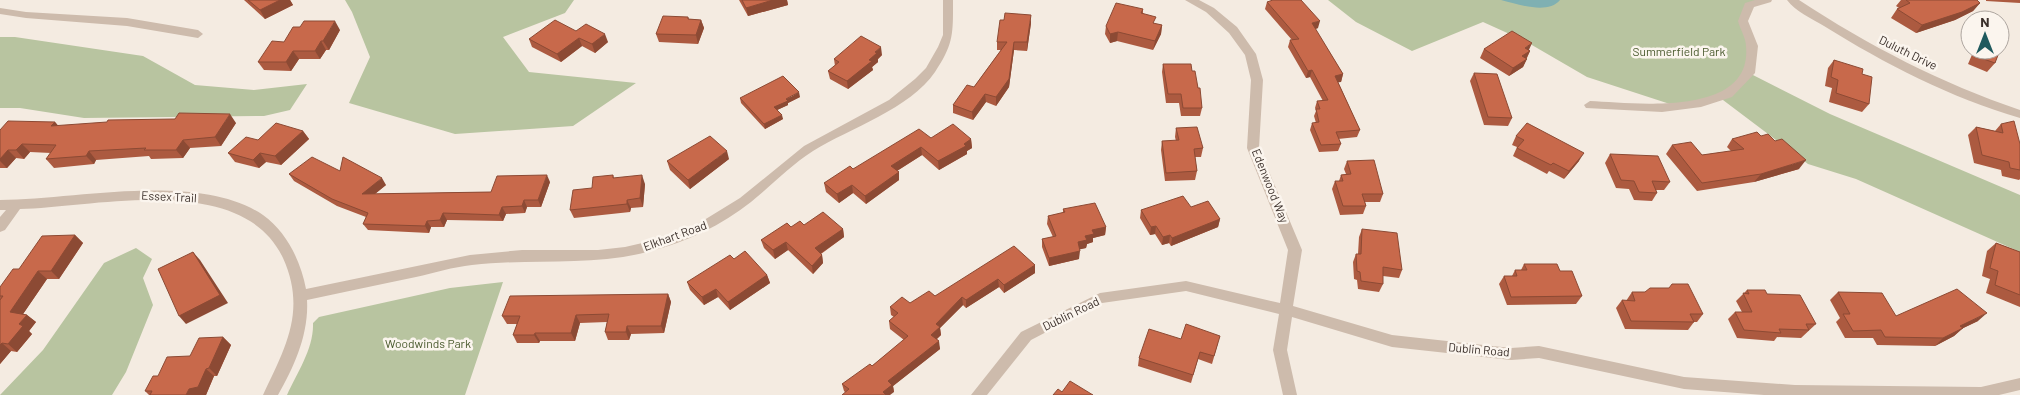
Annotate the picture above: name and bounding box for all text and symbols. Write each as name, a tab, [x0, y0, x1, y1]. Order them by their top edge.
north arrow	[1960, 10, 2010, 60]
text: N	[1980, 13, 1990, 30]
street label: Duluth Drive	[1877, 32, 1940, 72]
park label: Summerfield Park	[1632, 44, 1726, 58]
street label: Edenwood Way	[1250, 147, 1292, 225]
street label: Essex Trail	[141, 188, 197, 204]
street label: Elkhart Road	[641, 217, 708, 253]
street label: Dublin Road	[1040, 293, 1101, 333]
park label: Woodwinds Park	[385, 336, 471, 350]
street label: Dublin Road	[1448, 339, 1510, 359]

